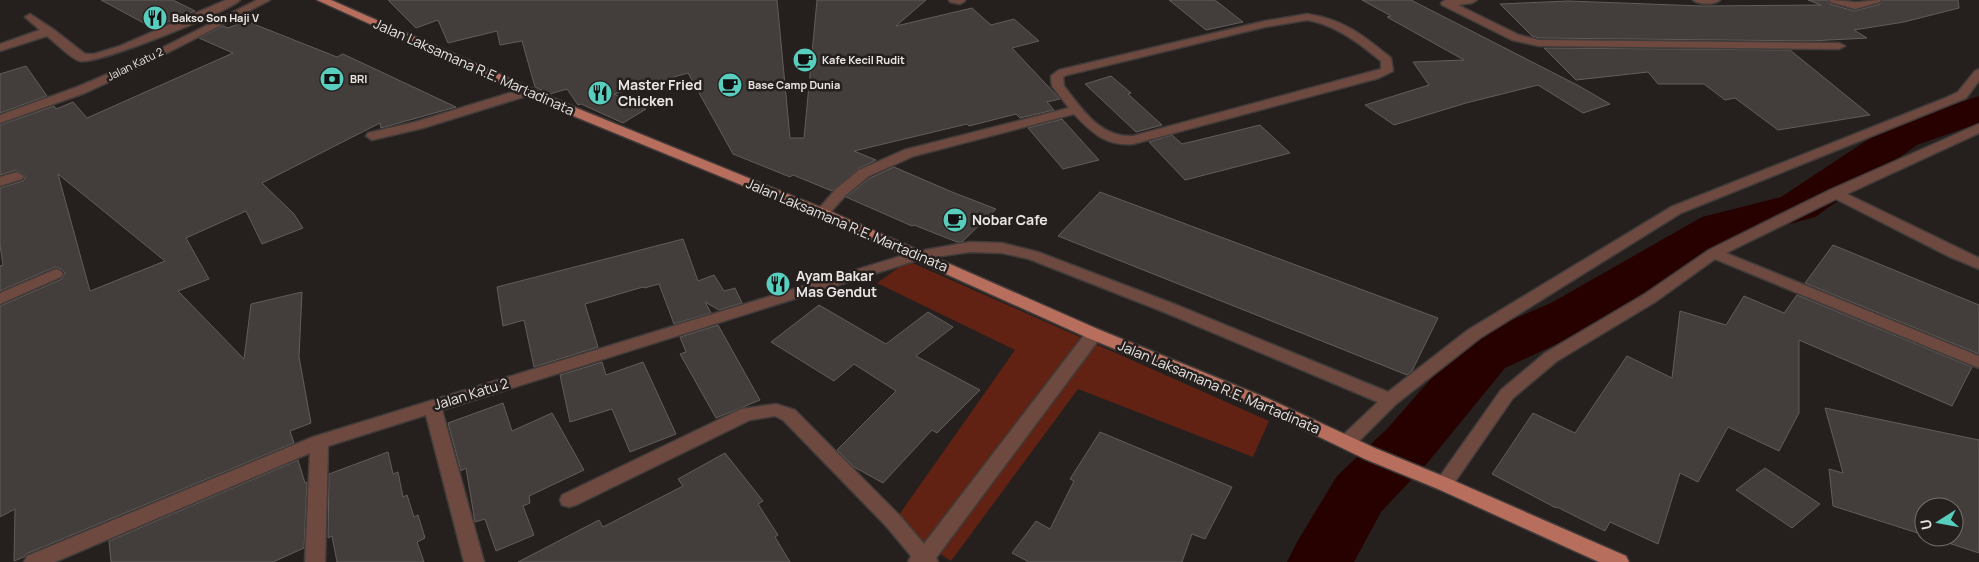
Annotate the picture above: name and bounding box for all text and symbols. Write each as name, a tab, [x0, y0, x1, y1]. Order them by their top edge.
restaurant icon: Bakso Son Haji V	[142, 5, 168, 31]
place label: Bakso Son Haji V	[172, 10, 259, 25]
street label: Jalan Laksamana R.E. Martadinata	[371, 14, 577, 119]
street label: Jalan Katu 2	[104, 44, 165, 84]
cafe icon: Kafe Kecil Rudit	[792, 47, 818, 73]
place label: Kafe Kecil Rudit	[822, 52, 905, 67]
bank icon: BRI	[319, 66, 345, 92]
place label: BRI	[350, 71, 367, 86]
cafe icon: Base Camp Dunia	[717, 72, 743, 98]
place label: Master Fried Chicken	[618, 75, 702, 110]
place label: Base Camp Dunia	[748, 77, 840, 92]
restaurant icon: Master Fried Chicken	[587, 80, 613, 106]
street label: Jalan Laksamana R.E. Martadinata	[743, 173, 951, 276]
cafe icon: Nobar Cafe	[942, 207, 968, 233]
place label: Nobar Cafe	[972, 210, 1048, 229]
place label: Ayam Bakar Mas Gendut	[796, 266, 877, 301]
restaurant icon: Ayam Bakar Mas Gendut	[765, 271, 791, 297]
street label: Jalan Laksamana R.E. Martadinata	[1115, 335, 1323, 438]
street label: Jalan Katu 2	[431, 373, 511, 414]
north arrow	[1914, 497, 1964, 547]
text: U	[1915, 518, 1936, 531]

